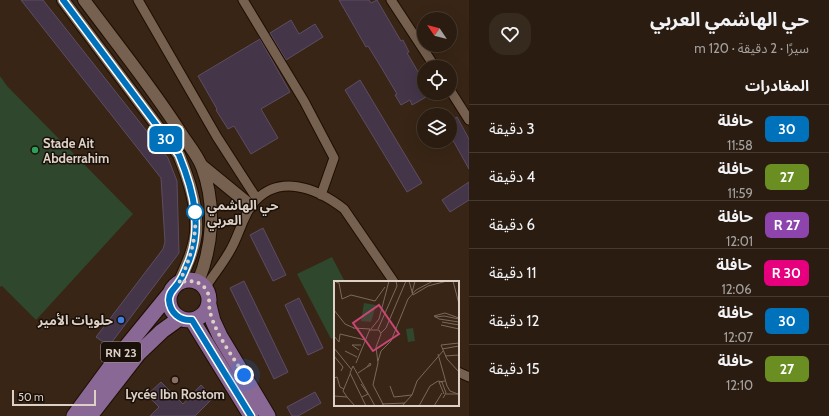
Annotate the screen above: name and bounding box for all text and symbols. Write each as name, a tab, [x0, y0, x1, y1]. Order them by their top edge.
text: حي الهاشمي العربي	[650, 8, 809, 31]
north arrow	[417, 12, 457, 52]
map controls	[417, 12, 457, 148]
button: heart	[489, 13, 531, 55]
text: سيرًا · 2 دقيقة · 120 m	[694, 40, 809, 56]
button: locate	[417, 60, 457, 100]
text: المغادرات	[745, 77, 809, 95]
button: layers	[417, 108, 457, 148]
text: حافلة	[718, 112, 753, 130]
text: 3 دقيقة	[489, 120, 535, 138]
text: 30	[778, 120, 796, 138]
line badge: 30	[148, 126, 184, 152]
text: 30	[157, 130, 175, 148]
place label: Stade Ait Abderrahim	[43, 135, 109, 166]
text: 11:58	[727, 137, 753, 153]
marker: Stade Ait Abderrahim	[30, 145, 40, 155]
text: حافلة	[718, 160, 753, 178]
text: 4 دقيقة	[489, 168, 535, 186]
text: 27	[780, 168, 794, 186]
text: 11:59	[727, 185, 753, 201]
place label: حي الهاشمي العربي	[207, 197, 278, 231]
marker: حي الهاشمي العربي	[186, 203, 204, 221]
text: حافلة	[718, 208, 753, 226]
text: 6 دقيقة	[489, 216, 535, 234]
text: 27 R	[774, 216, 800, 234]
text: 12:01	[726, 233, 753, 249]
text: حافلة	[716, 256, 752, 274]
text: 11 دقيقة	[489, 264, 536, 282]
text: 30 R	[772, 264, 801, 282]
inset map	[334, 281, 459, 406]
text: 12:06	[721, 281, 752, 297]
text: حافلة	[718, 304, 753, 322]
place label: حلويات الأمير	[37, 312, 113, 328]
text: 12 دقيقة	[489, 312, 539, 330]
text: 30	[778, 312, 796, 330]
marker: حلويات الأمير	[116, 315, 126, 325]
text: 12:07	[724, 329, 753, 345]
road number: RN 23	[101, 342, 141, 362]
text: حافلة	[718, 352, 753, 370]
text: 15 دقيقة	[489, 360, 540, 378]
text: 27	[780, 360, 794, 378]
your location	[234, 365, 254, 385]
marker: Lycée Ibn Rostom	[170, 375, 180, 385]
text: 12:10	[726, 377, 753, 393]
place label: Lycée Ibn Rostom	[125, 386, 225, 402]
scale bar	[12, 388, 96, 407]
text: 50 m	[18, 390, 44, 404]

